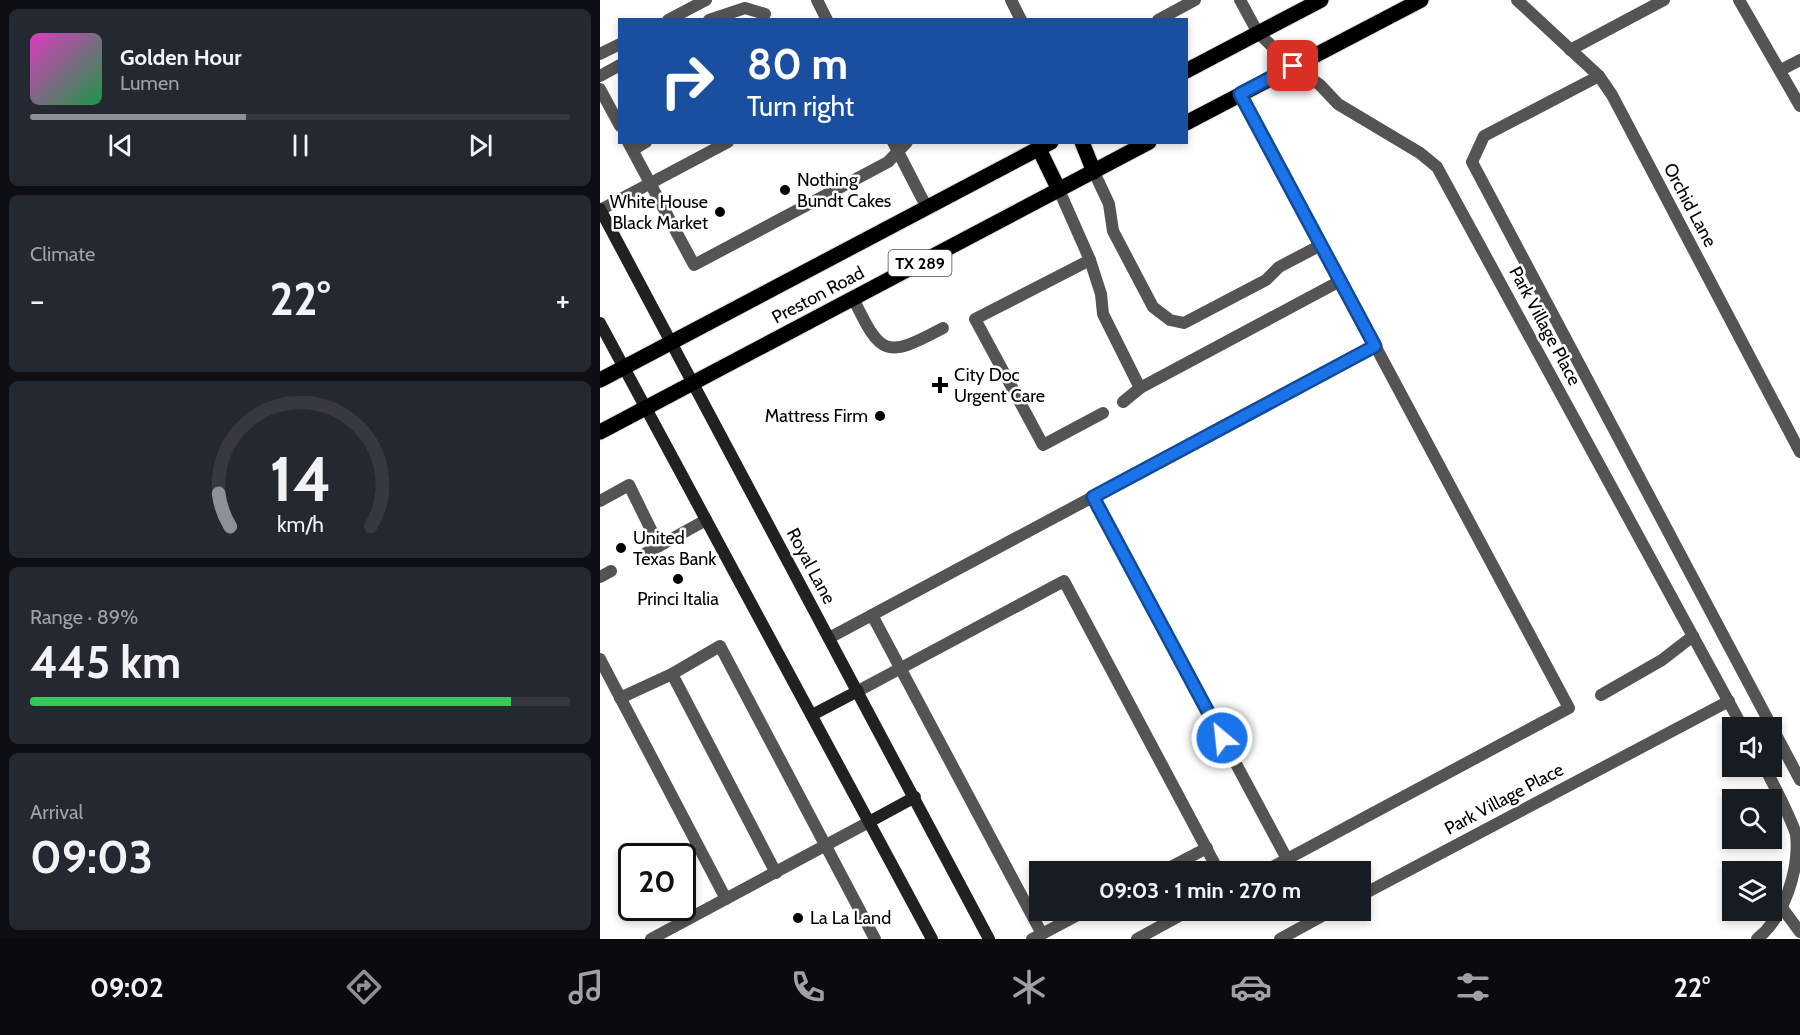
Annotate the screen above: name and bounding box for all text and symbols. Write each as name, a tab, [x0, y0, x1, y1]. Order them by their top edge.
text: 80 m	[747, 38, 848, 90]
pin	[1267, 40, 1318, 91]
icon: right	[648, 42, 726, 120]
text: Golden Hour	[120, 44, 241, 71]
icon: arrive	[1276, 49, 1309, 82]
text: Lumen	[120, 71, 179, 95]
text: Turn right	[747, 90, 854, 123]
icon: previous	[104, 129, 137, 162]
icon: pause	[284, 129, 317, 162]
icon: next	[464, 129, 497, 162]
street label: Orchid Lane	[1659, 159, 1721, 251]
place label: Nothing Bundt Cakes	[797, 169, 891, 212]
marker: Nothing Bundt Cakes	[778, 183, 792, 197]
place label: White House Black Market	[610, 191, 708, 234]
marker: White House Black Market	[713, 205, 727, 219]
text: Climate	[30, 242, 95, 266]
road number: TX 289	[888, 250, 952, 276]
street label: Preston Road	[768, 262, 868, 328]
street label: Park Village Place	[1504, 263, 1586, 389]
text: 22°	[270, 272, 330, 326]
text: −	[30, 280, 45, 320]
text: +	[555, 280, 570, 320]
place label: City Doc Urgent Care	[954, 364, 1045, 407]
marker: City Doc Urgent Care	[931, 376, 949, 394]
place label: Mattress Firm	[765, 405, 868, 427]
marker: Mattress Firm	[873, 409, 887, 423]
text: 14	[269, 441, 331, 517]
text: km/h	[277, 511, 323, 537]
street label: Royal Lane	[782, 524, 840, 608]
place label: United Texas Bank	[633, 527, 717, 570]
marker: United Texas Bank	[614, 541, 628, 555]
marker: Princi Italia	[671, 572, 685, 586]
place label: Princi Italia	[637, 588, 719, 610]
text: Range · 89%	[30, 605, 138, 629]
text: 445 km	[30, 635, 181, 689]
position arrow	[1190, 706, 1254, 770]
map controls	[1722, 717, 1782, 921]
button: sound	[1722, 717, 1782, 777]
street label: Park Village Place	[1441, 758, 1567, 840]
button: search	[1722, 789, 1782, 849]
text: Arrival	[30, 800, 83, 824]
text: 09:03	[30, 830, 153, 884]
speed limit sign: 20	[618, 843, 696, 921]
button: layers	[1722, 861, 1782, 921]
text: 09:03 · 1 min · 270 m	[1099, 877, 1301, 904]
place label: La La Land	[810, 907, 891, 929]
marker: La La Land	[791, 911, 805, 925]
icon: directions	[343, 966, 385, 1008]
icon: music	[565, 966, 607, 1008]
icon: phone	[787, 966, 829, 1008]
icon: climate	[1008, 966, 1050, 1008]
icon: car	[1230, 966, 1272, 1008]
icon: filters	[1452, 966, 1494, 1008]
text: 09:02	[90, 971, 163, 1004]
text: 22°	[1674, 971, 1710, 1004]

